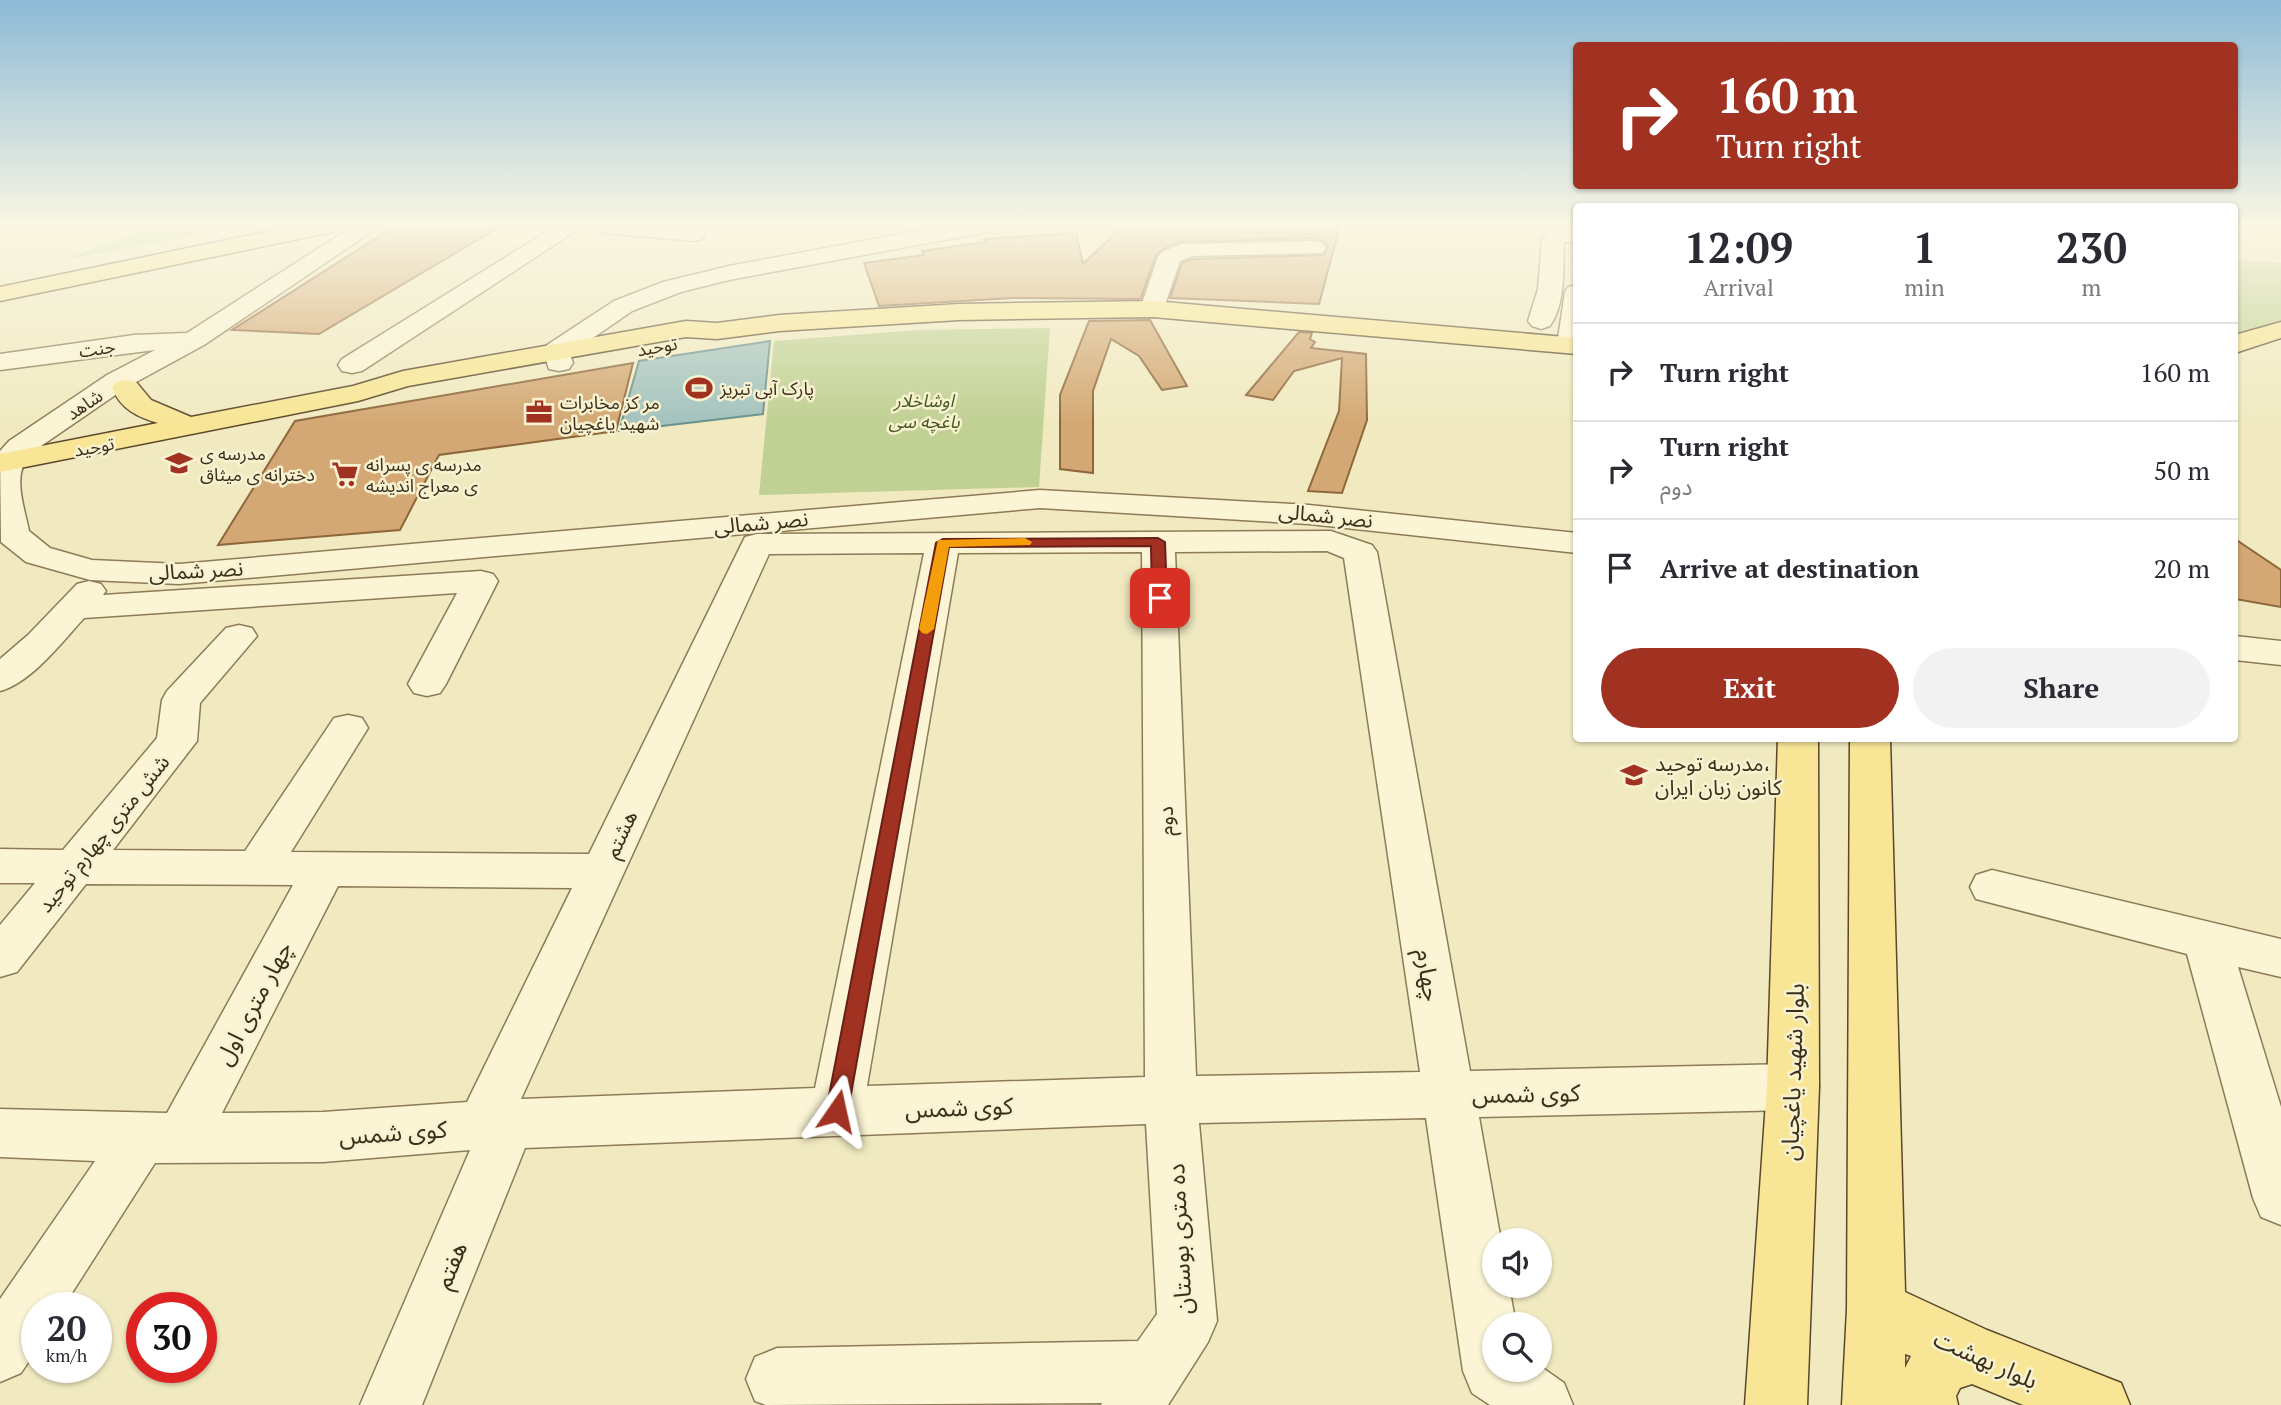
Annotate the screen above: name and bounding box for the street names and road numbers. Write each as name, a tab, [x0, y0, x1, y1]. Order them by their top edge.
street label: توحید	[635, 331, 679, 361]
street label: جنت	[77, 334, 117, 362]
street label: شاهد	[61, 383, 107, 425]
street label: توحید	[72, 430, 116, 462]
street label: نصر شمالی	[1277, 496, 1375, 534]
street label: نصر شمالی	[713, 504, 809, 540]
street label: نصر شمالی	[148, 554, 244, 586]
street label: شش متری چهارم توحید	[31, 748, 178, 920]
street label: هشتم	[597, 806, 645, 863]
street label: دوم	[1151, 806, 1182, 836]
street label: چهار متری اول	[207, 935, 299, 1071]
street label: چهارم	[1406, 946, 1449, 1004]
street label: بلوار شهید یاغچیان	[1773, 983, 1811, 1161]
street label: کوی شمس	[1472, 1076, 1582, 1110]
street label: کوی شمس	[904, 1089, 1015, 1125]
street label: کوی شمس	[338, 1112, 449, 1152]
street label: ده متری بوستان	[1159, 1163, 1199, 1315]
street label: هفتم	[426, 1237, 476, 1294]
street label: بلوار بهشت	[1929, 1322, 2043, 1396]

